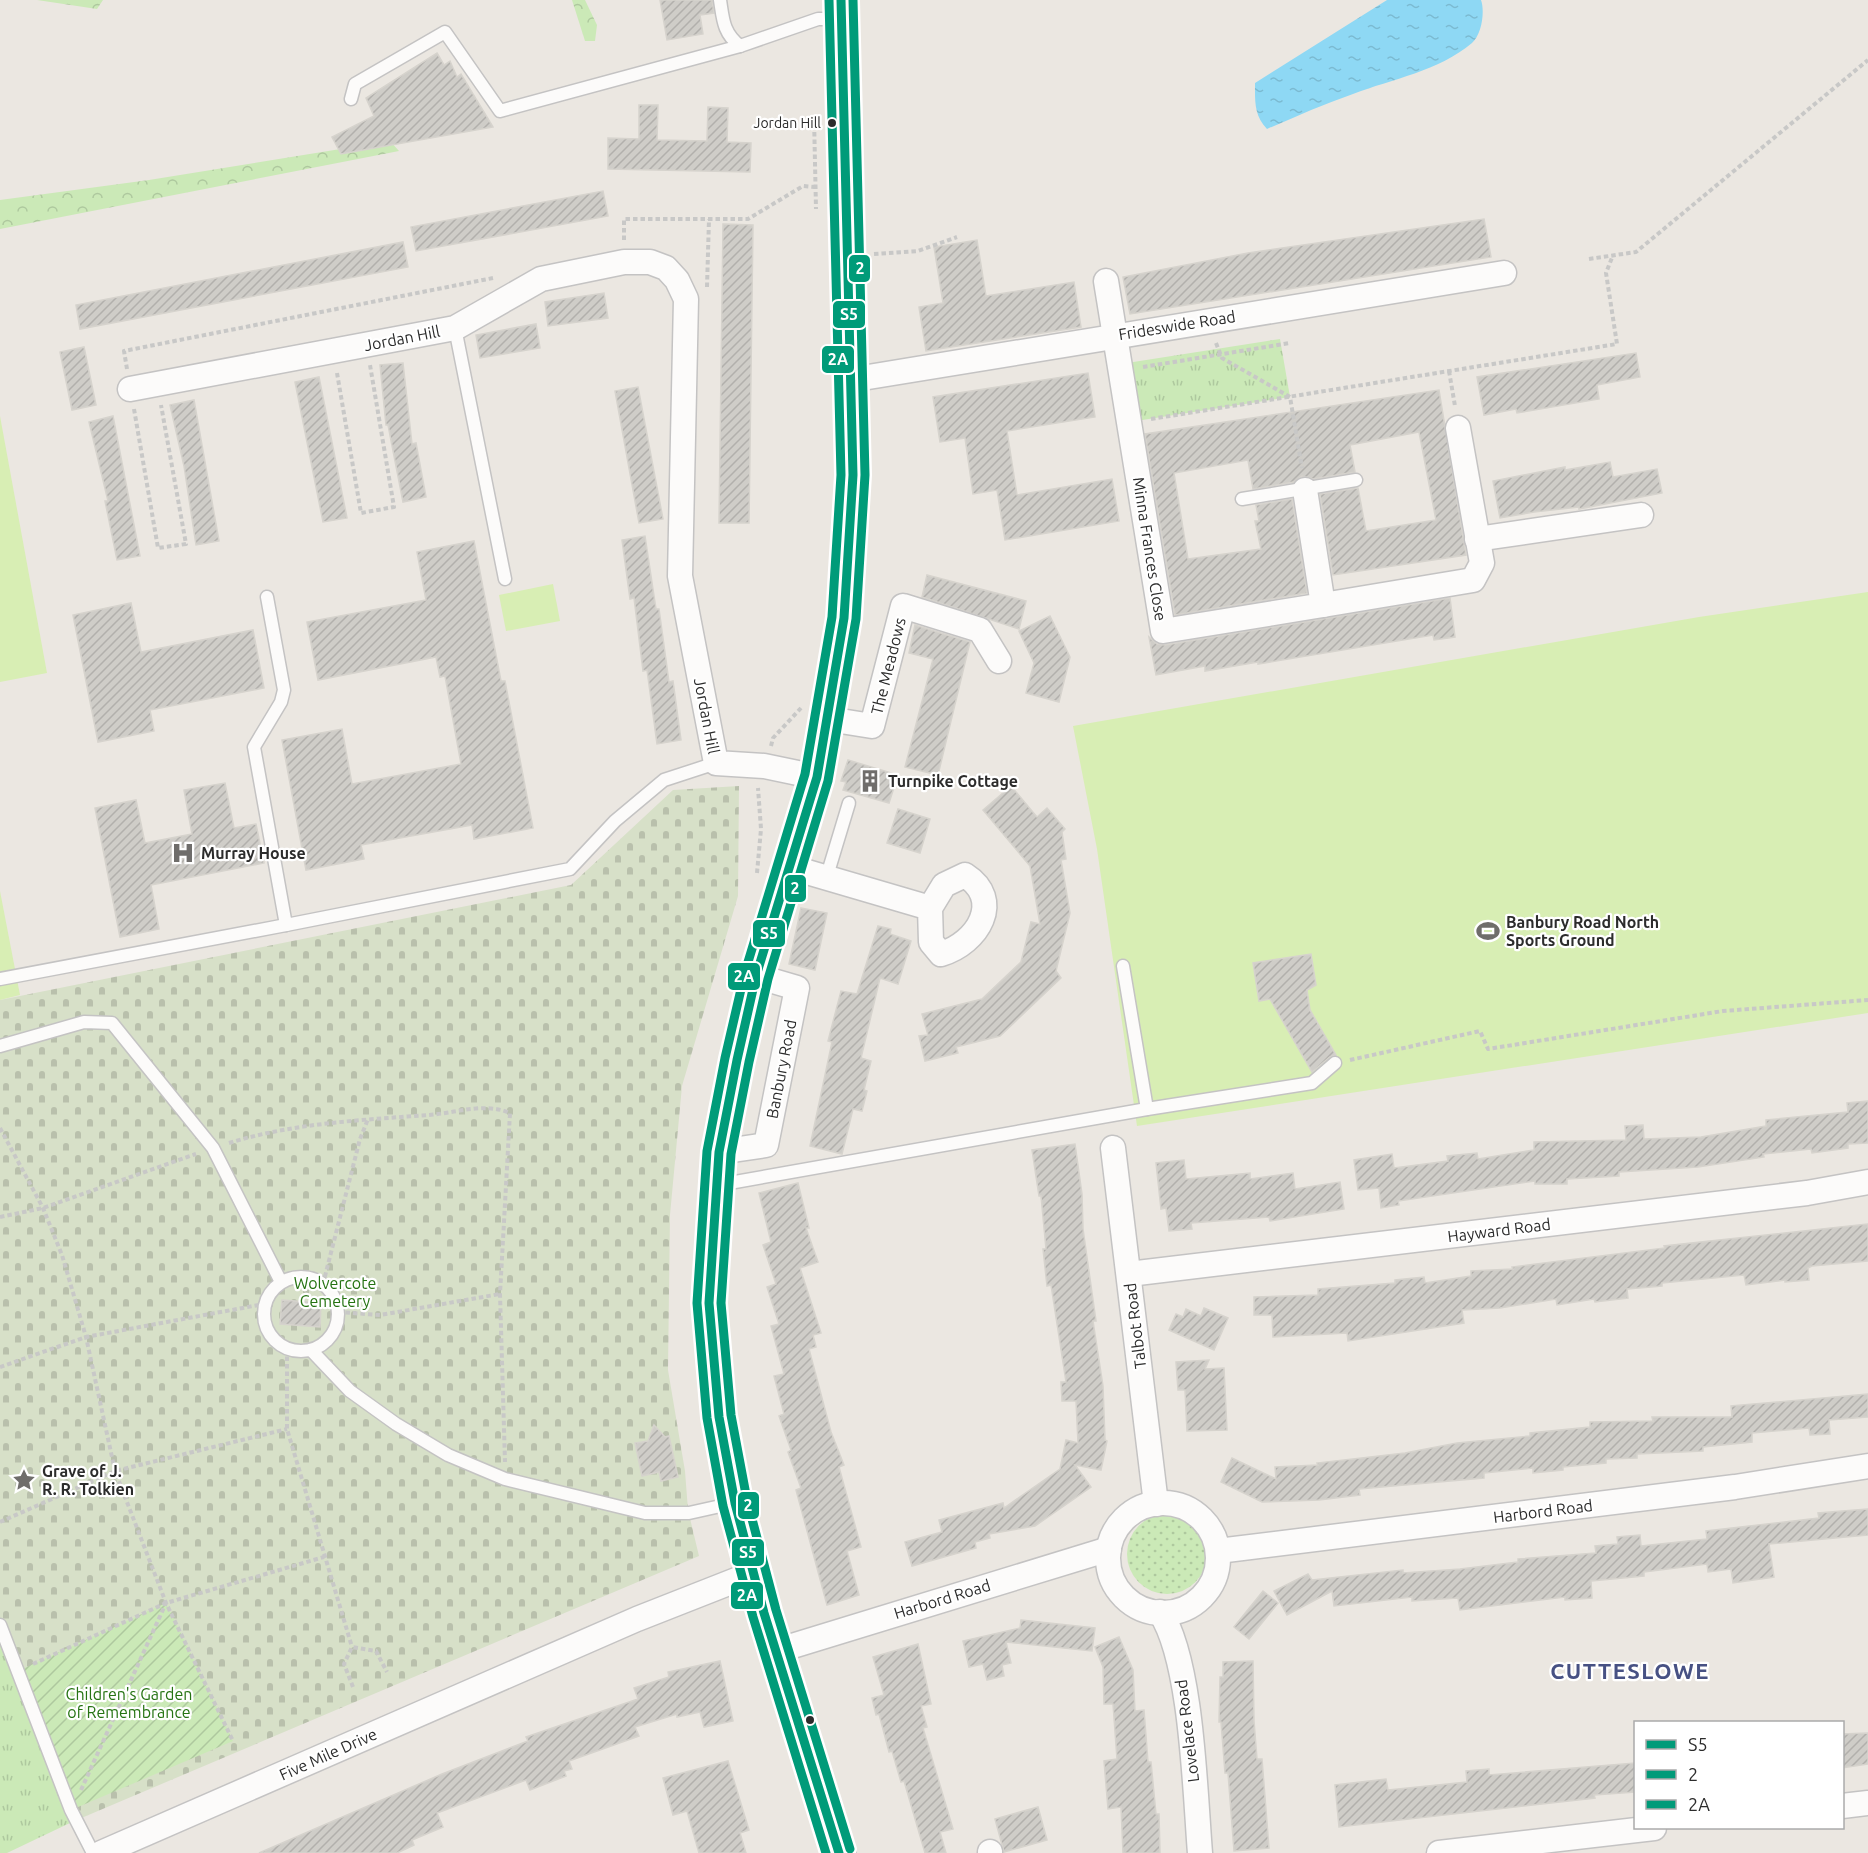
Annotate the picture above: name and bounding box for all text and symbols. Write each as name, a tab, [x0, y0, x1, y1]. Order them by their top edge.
place label: Jordan Hill	[754, 115, 821, 131]
marker: Jordan Hill	[826, 117, 838, 129]
line badge: 2	[848, 254, 871, 283]
text: 2	[855, 259, 865, 277]
line badge: S5	[832, 300, 866, 329]
text: S5	[840, 305, 858, 323]
street label: Frideswide Road	[1117, 307, 1237, 343]
street label: Jordan Hill	[362, 322, 442, 354]
line badge: 2A	[821, 345, 855, 374]
text: 2A	[828, 350, 849, 368]
street label: Minna Frances Close	[1130, 476, 1170, 622]
street label: The Meadows	[867, 615, 909, 716]
street label: Jordan Hill	[691, 676, 723, 756]
building icon: Turnpike Cottage	[857, 768, 883, 794]
place label: Turnpike Cottage	[888, 772, 1018, 790]
hospital icon: Murray House	[170, 840, 196, 866]
place label: Murray House	[201, 844, 306, 862]
line badge: 2	[784, 874, 807, 903]
text: 2	[790, 879, 800, 897]
place label: Banbury Road North Sports Ground	[1506, 913, 1659, 949]
sports icon: Banbury Road North Sports Ground	[1475, 918, 1501, 944]
line badge: S5	[752, 919, 786, 948]
text: S5	[760, 924, 778, 942]
line badge: 2A	[727, 962, 761, 991]
text: 2A	[734, 967, 755, 985]
street label: Banbury Road	[763, 1018, 799, 1120]
street label: Hayward Road	[1446, 1215, 1552, 1245]
park label: Wolvercote Cemetery	[294, 1274, 376, 1310]
street label: Talbot Road	[1121, 1282, 1149, 1370]
place label: Grave of J. R. R. Tolkien	[42, 1462, 134, 1498]
place icon: Grave of J. R. R. Tolkien	[11, 1467, 37, 1493]
line badge: 2	[737, 1491, 760, 1520]
text: 2	[743, 1496, 753, 1514]
street label: Harbord Road	[1492, 1496, 1594, 1526]
line badge: S5	[731, 1538, 765, 1567]
text: S5	[739, 1543, 757, 1561]
street label: Harbord Road	[891, 1576, 993, 1622]
line badge: 2A	[730, 1581, 764, 1610]
text: 2A	[737, 1586, 758, 1604]
district label: CUTTESLOWE	[1550, 1658, 1710, 1683]
street label: Lovelace Road	[1172, 1679, 1202, 1783]
park label: Children's Garden of Remembrance	[66, 1685, 192, 1721]
unlabelled marker	[804, 1714, 816, 1726]
legend	[1634, 1721, 1844, 1829]
street label: Five Mile Drive	[276, 1724, 380, 1784]
text: S5	[1688, 1734, 1708, 1754]
text: 2	[1688, 1764, 1698, 1784]
text: 2A	[1688, 1794, 1710, 1814]

